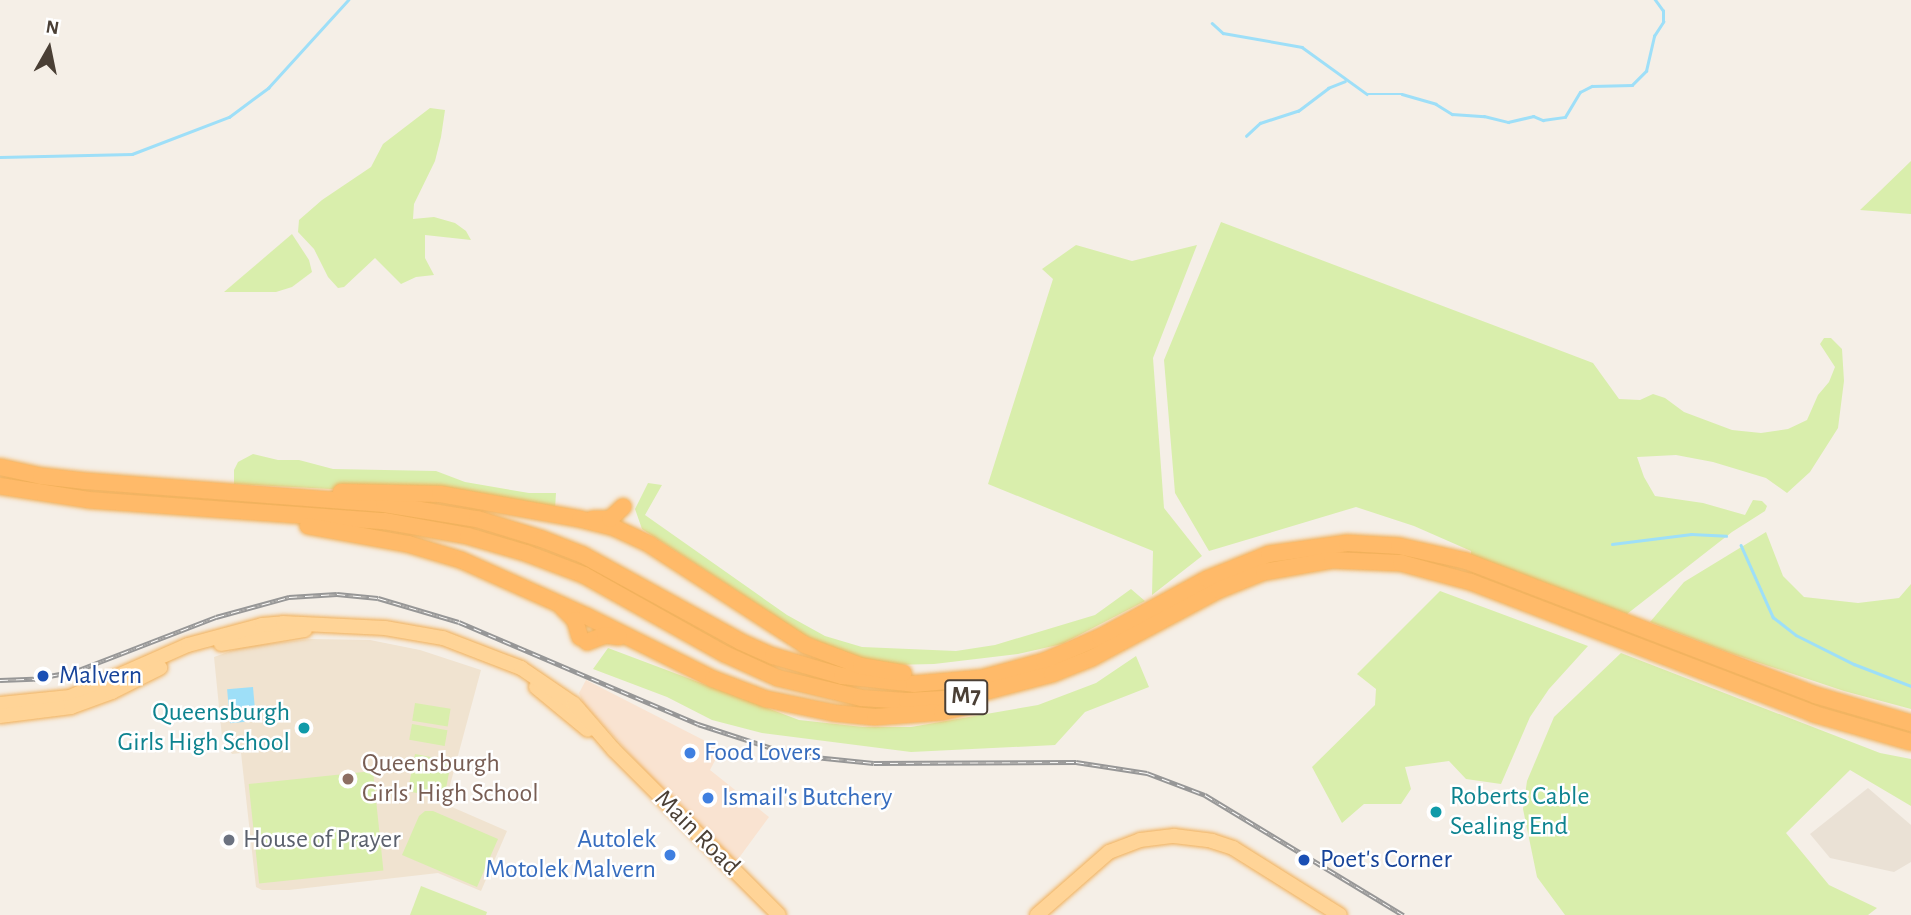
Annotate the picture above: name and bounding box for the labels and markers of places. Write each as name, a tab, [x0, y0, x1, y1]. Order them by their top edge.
place label: Malvern	[59, 660, 142, 692]
marker: Malvern	[33, 666, 53, 686]
place label: Queensburgh Girls High School	[118, 697, 290, 758]
marker: Queensburgh Girls High School	[296, 720, 312, 736]
place label: Food Lovers	[704, 737, 821, 769]
marker: Food Lovers	[682, 745, 698, 761]
place label: Queensburgh Girls' High School	[362, 748, 539, 810]
marker: Queensburgh Girls' High School	[340, 771, 356, 787]
place label: Roberts Cable Sealing End	[1450, 781, 1590, 842]
place label: Ismail's Butchery	[722, 782, 892, 814]
marker: Ismail's Butchery	[700, 790, 716, 806]
marker: Roberts Cable Sealing End	[1428, 804, 1444, 820]
place label: House of Prayer	[243, 824, 401, 856]
place label: Autolek Motolek Malvern	[485, 824, 656, 886]
marker: House of Prayer	[221, 832, 237, 848]
place label: Poet's Corner	[1320, 844, 1452, 876]
marker: Autolek Motolek Malvern	[662, 847, 678, 863]
marker: Poet's Corner	[1294, 850, 1314, 870]

